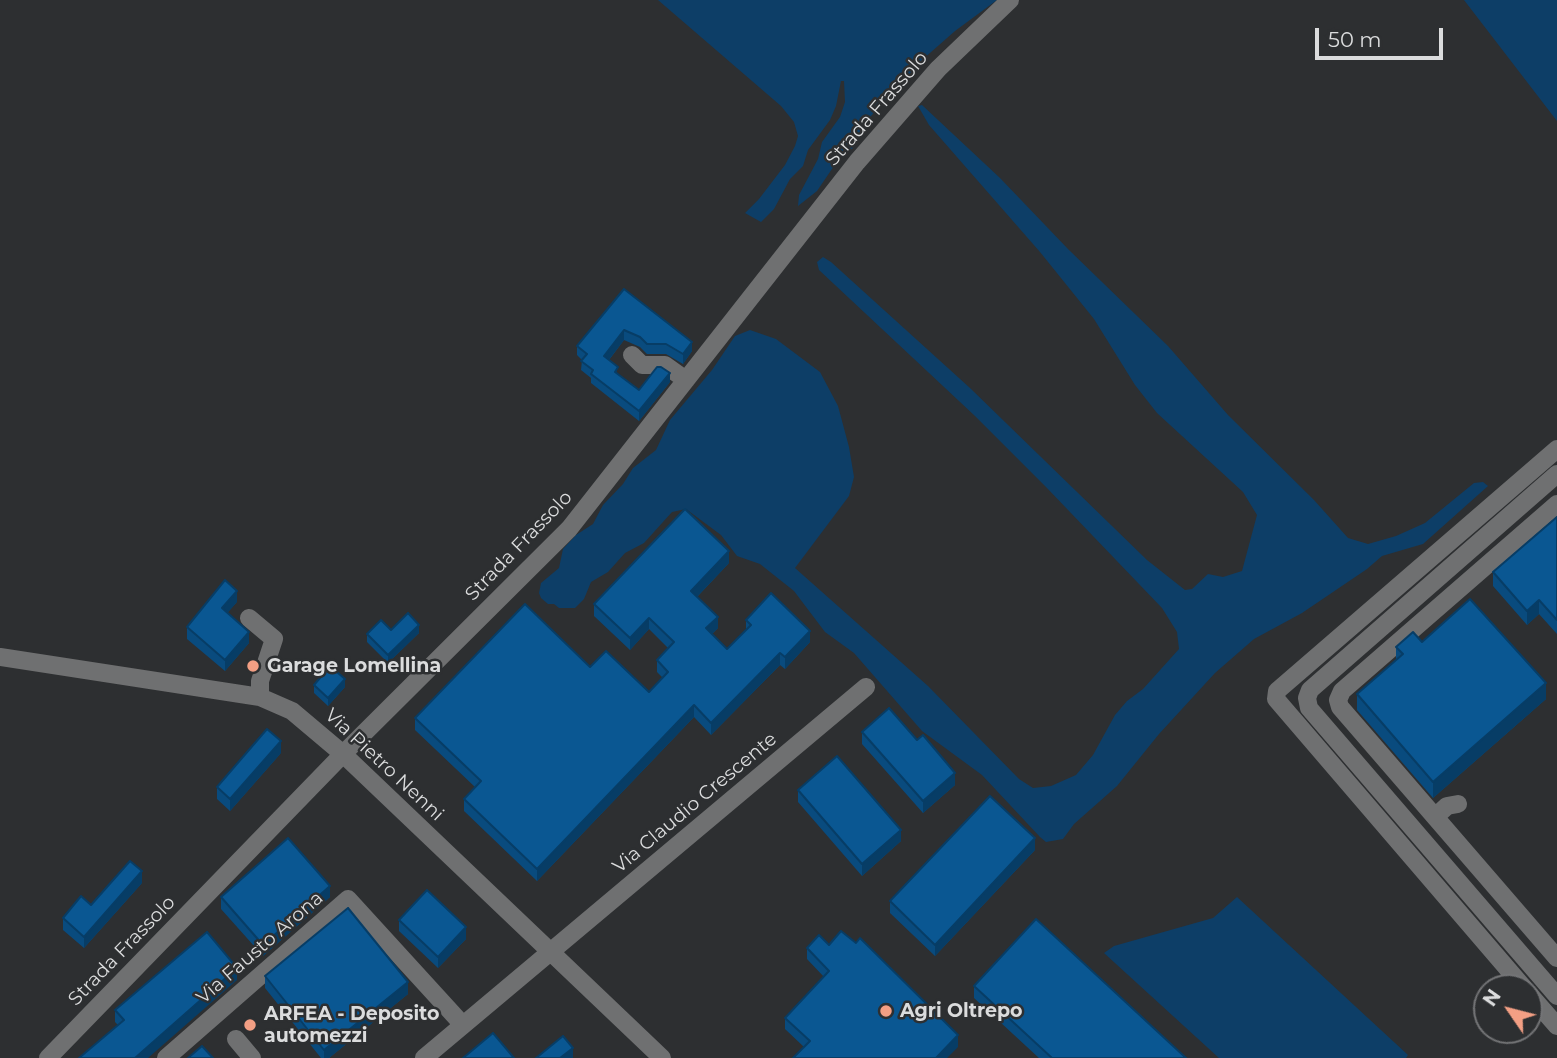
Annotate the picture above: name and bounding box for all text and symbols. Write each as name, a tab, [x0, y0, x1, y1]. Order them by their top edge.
scale bar	[1319, 14, 1447, 58]
text: 50 m	[1328, 27, 1382, 52]
street label: Strada Frassolo	[821, 47, 933, 171]
street label: Strada Frassolo	[461, 486, 577, 606]
place label: Garage Lomellina	[267, 655, 441, 677]
marker: Garage Lomellina	[245, 658, 261, 674]
street label: Via Pietro Nenni	[320, 704, 448, 826]
street label: Via Claudio Crescente	[608, 728, 782, 878]
street label: Via Fausto Arona	[192, 887, 328, 1009]
street label: Strada Frassolo	[64, 891, 180, 1011]
north arrow	[1473, 974, 1543, 1044]
text: N	[1478, 985, 1506, 1011]
place label: Agri Oltrepo	[900, 1000, 1023, 1022]
place label: ARFEA - Deposito automezzi	[264, 1003, 439, 1047]
marker: Agri Oltrepo	[878, 1003, 894, 1019]
marker: ARFEA - Deposito automezzi	[242, 1017, 258, 1033]

